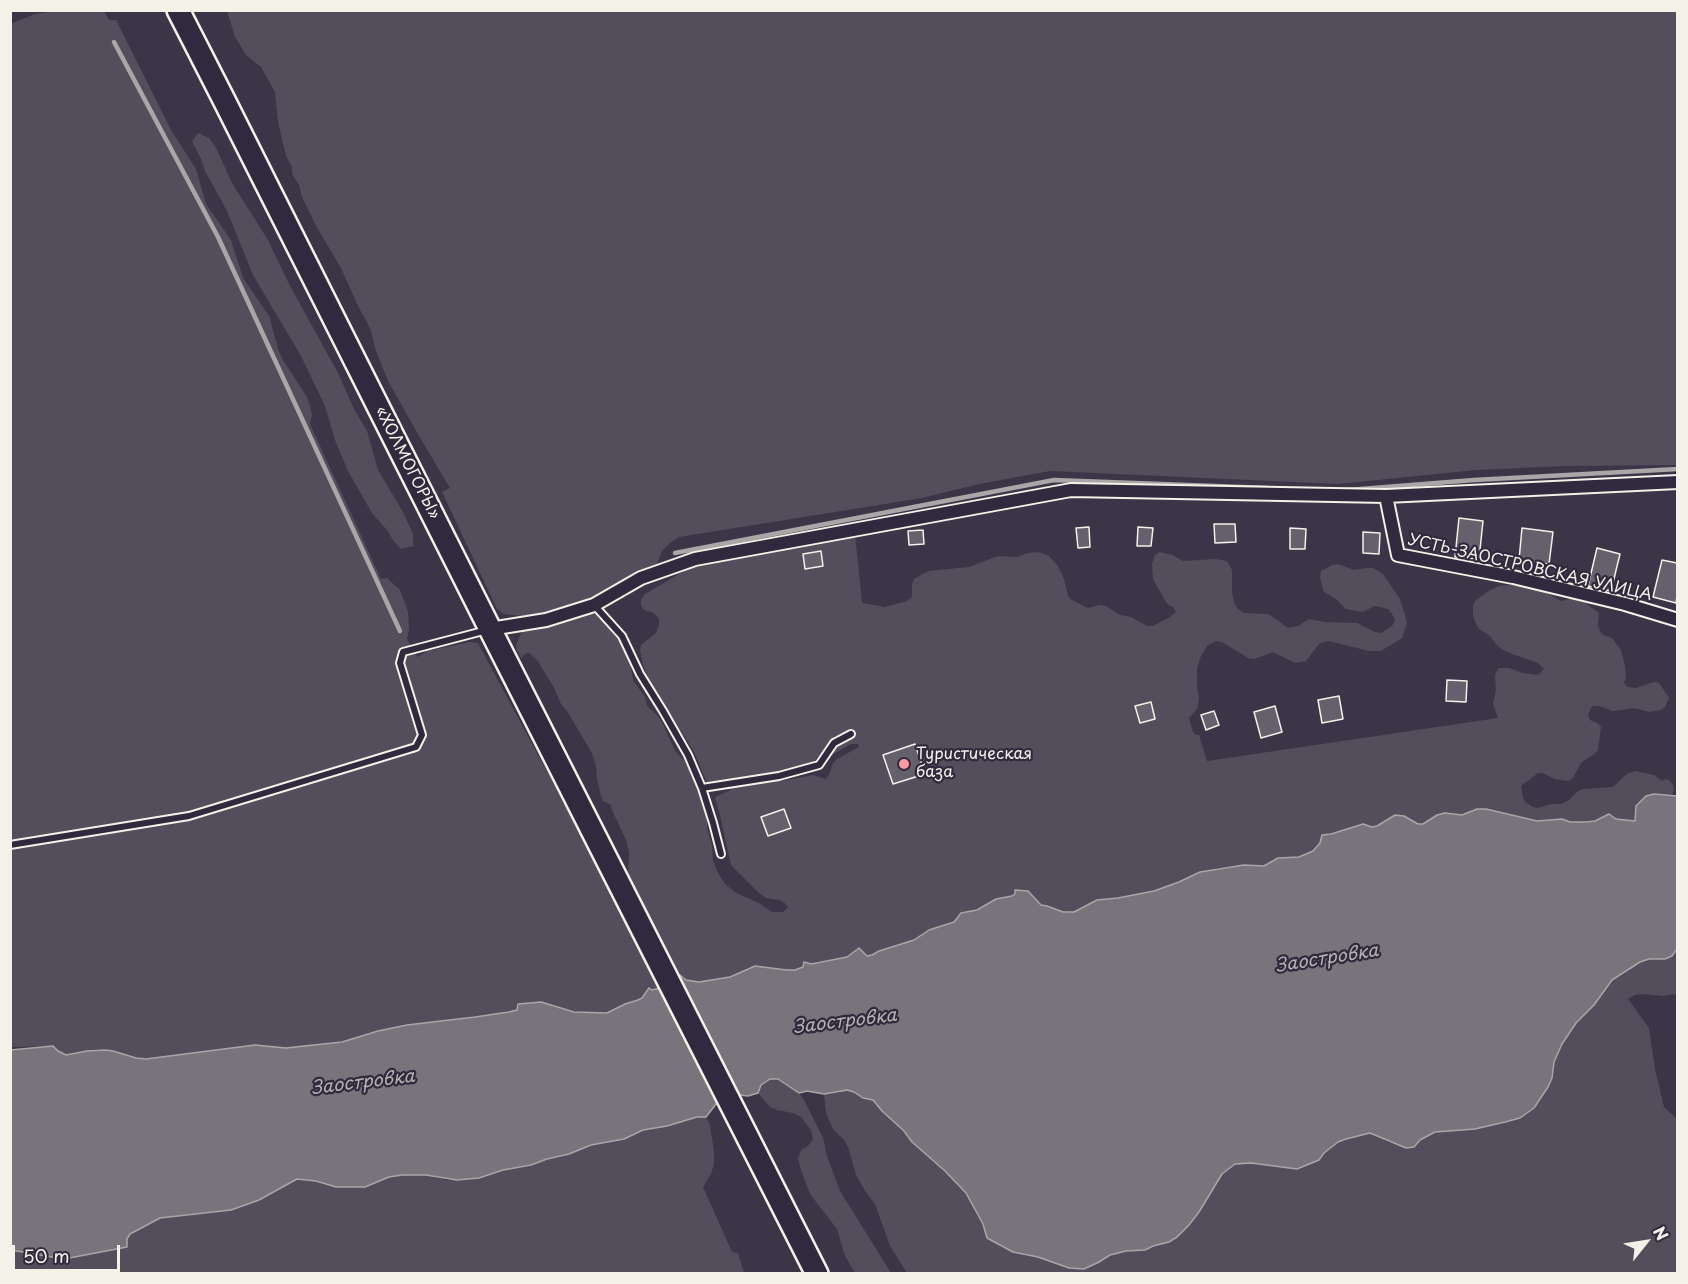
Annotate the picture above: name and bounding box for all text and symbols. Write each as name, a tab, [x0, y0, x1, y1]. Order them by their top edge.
street label: «ХОЛМОГОРЫ»	[370, 403, 444, 523]
street label: УСТЬ-ЗАОСТРОВСКАЯ УЛИЦА	[1406, 531, 1654, 605]
place label: Туристическая база	[916, 745, 1032, 783]
marker: Туристическая база	[897, 757, 911, 771]
water label: Заостровка	[1274, 940, 1380, 978]
water label: Заостровка	[792, 1005, 898, 1039]
water label: Заостровка	[310, 1066, 416, 1100]
north arrow	[1616, 1212, 1676, 1272]
text: N	[1648, 1222, 1675, 1244]
scale bar	[15, 1233, 123, 1271]
text: 50 m	[23, 1242, 70, 1269]

